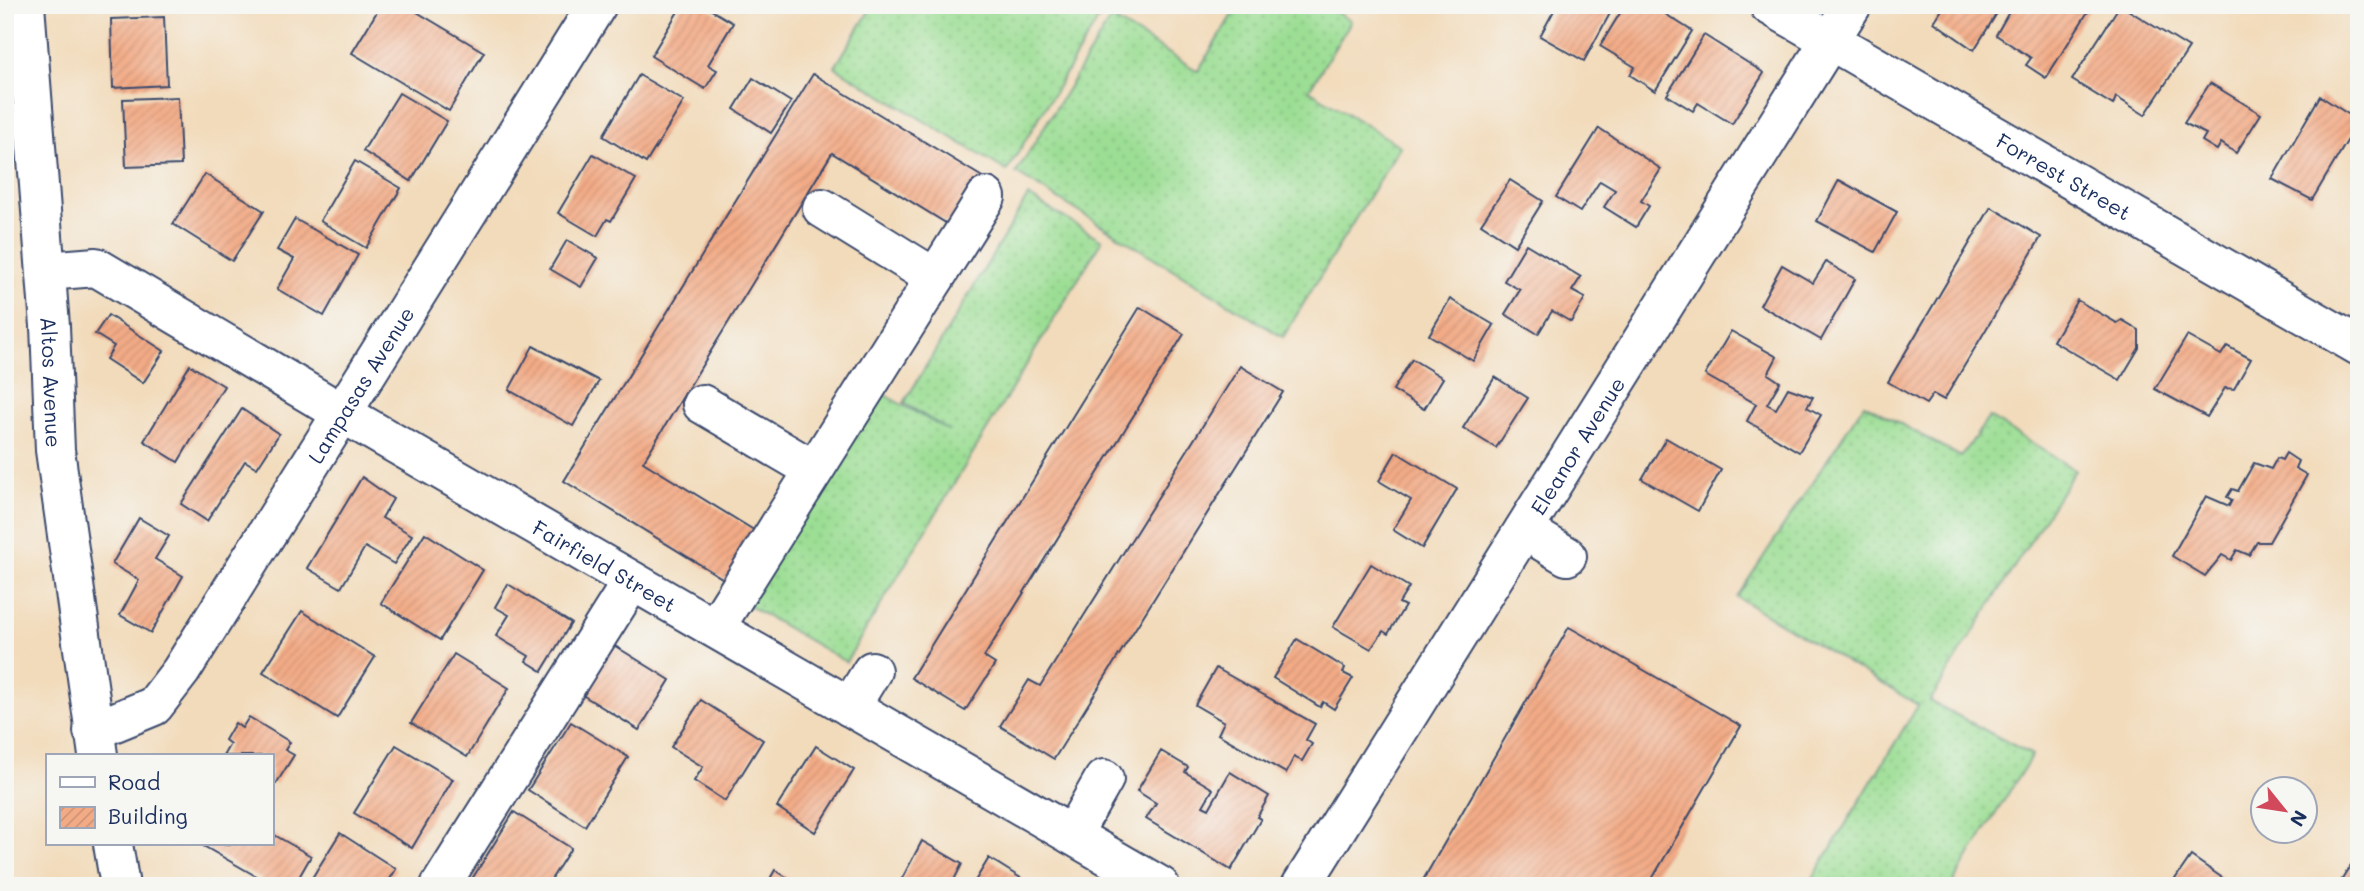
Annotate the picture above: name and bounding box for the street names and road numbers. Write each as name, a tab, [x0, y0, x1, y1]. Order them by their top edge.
street label: Forrest Street	[1992, 126, 2137, 225]
street label: Lampasas Avenue	[301, 301, 419, 468]
street label: Altos Avenue	[36, 315, 68, 448]
street label: Eleanor Avenue	[1524, 371, 1630, 519]
street label: Fairfield Street	[528, 513, 682, 617]

